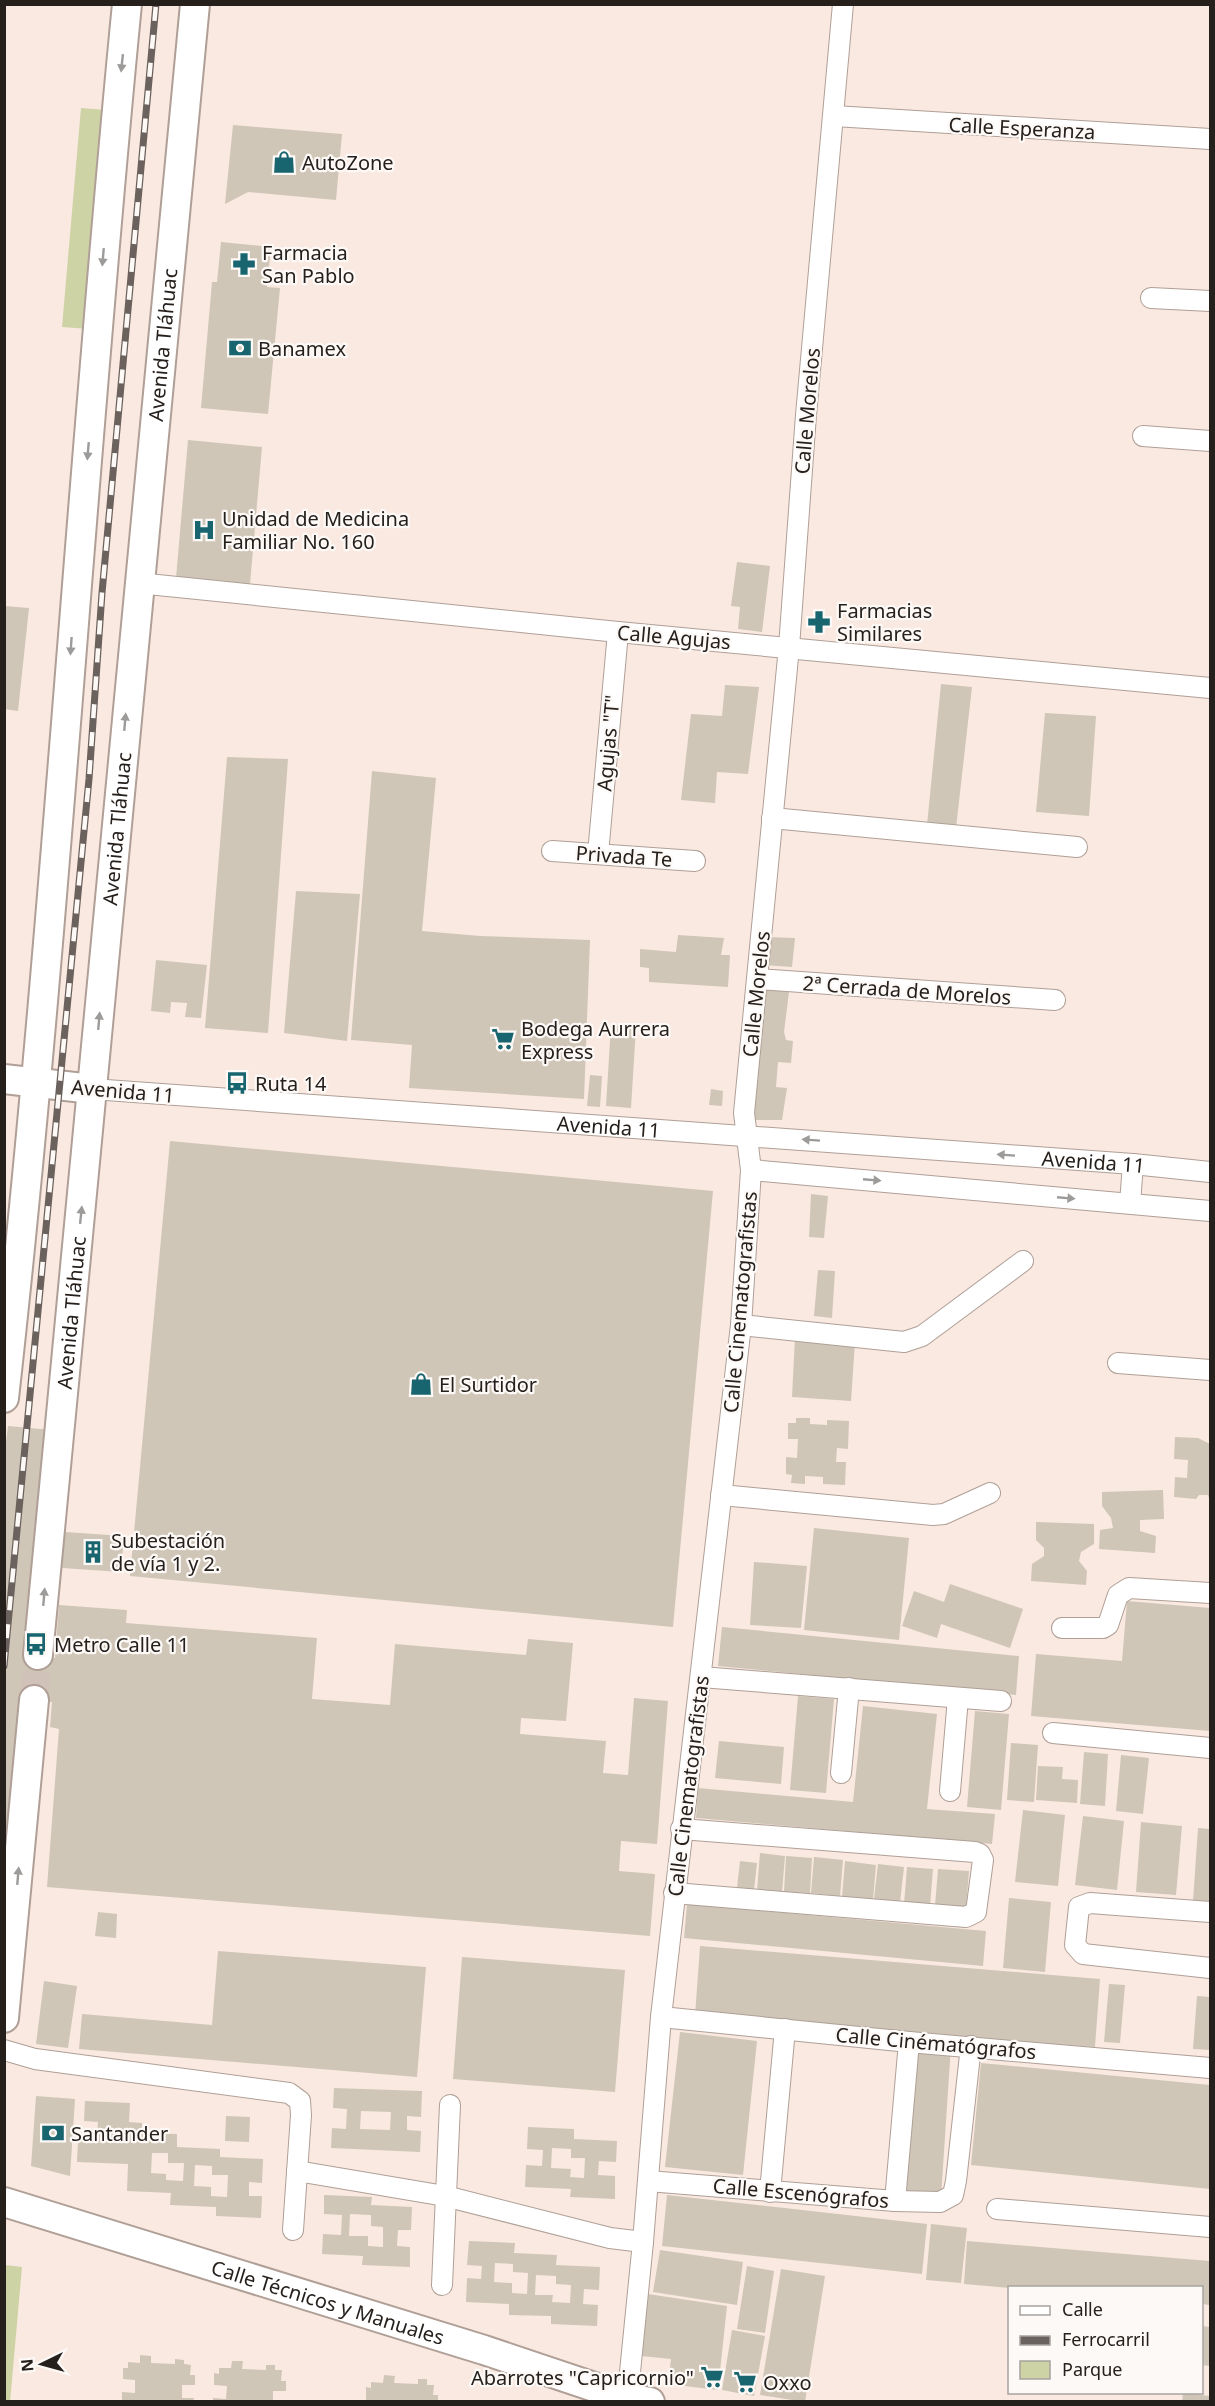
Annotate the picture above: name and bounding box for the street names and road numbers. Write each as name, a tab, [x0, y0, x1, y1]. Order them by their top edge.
street label: Calle Esperanza	[948, 111, 1096, 145]
street label: Avenida Tláhuac	[141, 267, 183, 423]
street label: Calle Morelos	[788, 347, 826, 475]
street label: Calle Agujas	[616, 619, 732, 655]
street label: Agujas "T"	[590, 694, 626, 792]
street label: Avenida Tláhuac	[96, 751, 137, 906]
street label: Privada Te	[575, 839, 673, 873]
street label: Calle Morelos	[736, 929, 776, 1059]
street label: 2ª Cerrada de Morelos	[802, 969, 1012, 1011]
street label: Avenida 11	[70, 1073, 176, 1109]
street label: Avenida 11	[556, 1109, 661, 1143]
street label: Avenida 11	[1041, 1144, 1146, 1179]
street label: Calle Cinematografistas	[717, 1190, 763, 1414]
street label: Avenida Tláhuac	[50, 1235, 91, 1390]
street label: Calle Cinematografistas	[661, 1674, 715, 1898]
street label: Calle Cinématógrafos	[835, 2021, 1037, 2065]
street label: Calle Escenógrafos	[712, 2172, 890, 2214]
street label: Calle Técnicos y Manuales	[208, 2253, 448, 2350]

